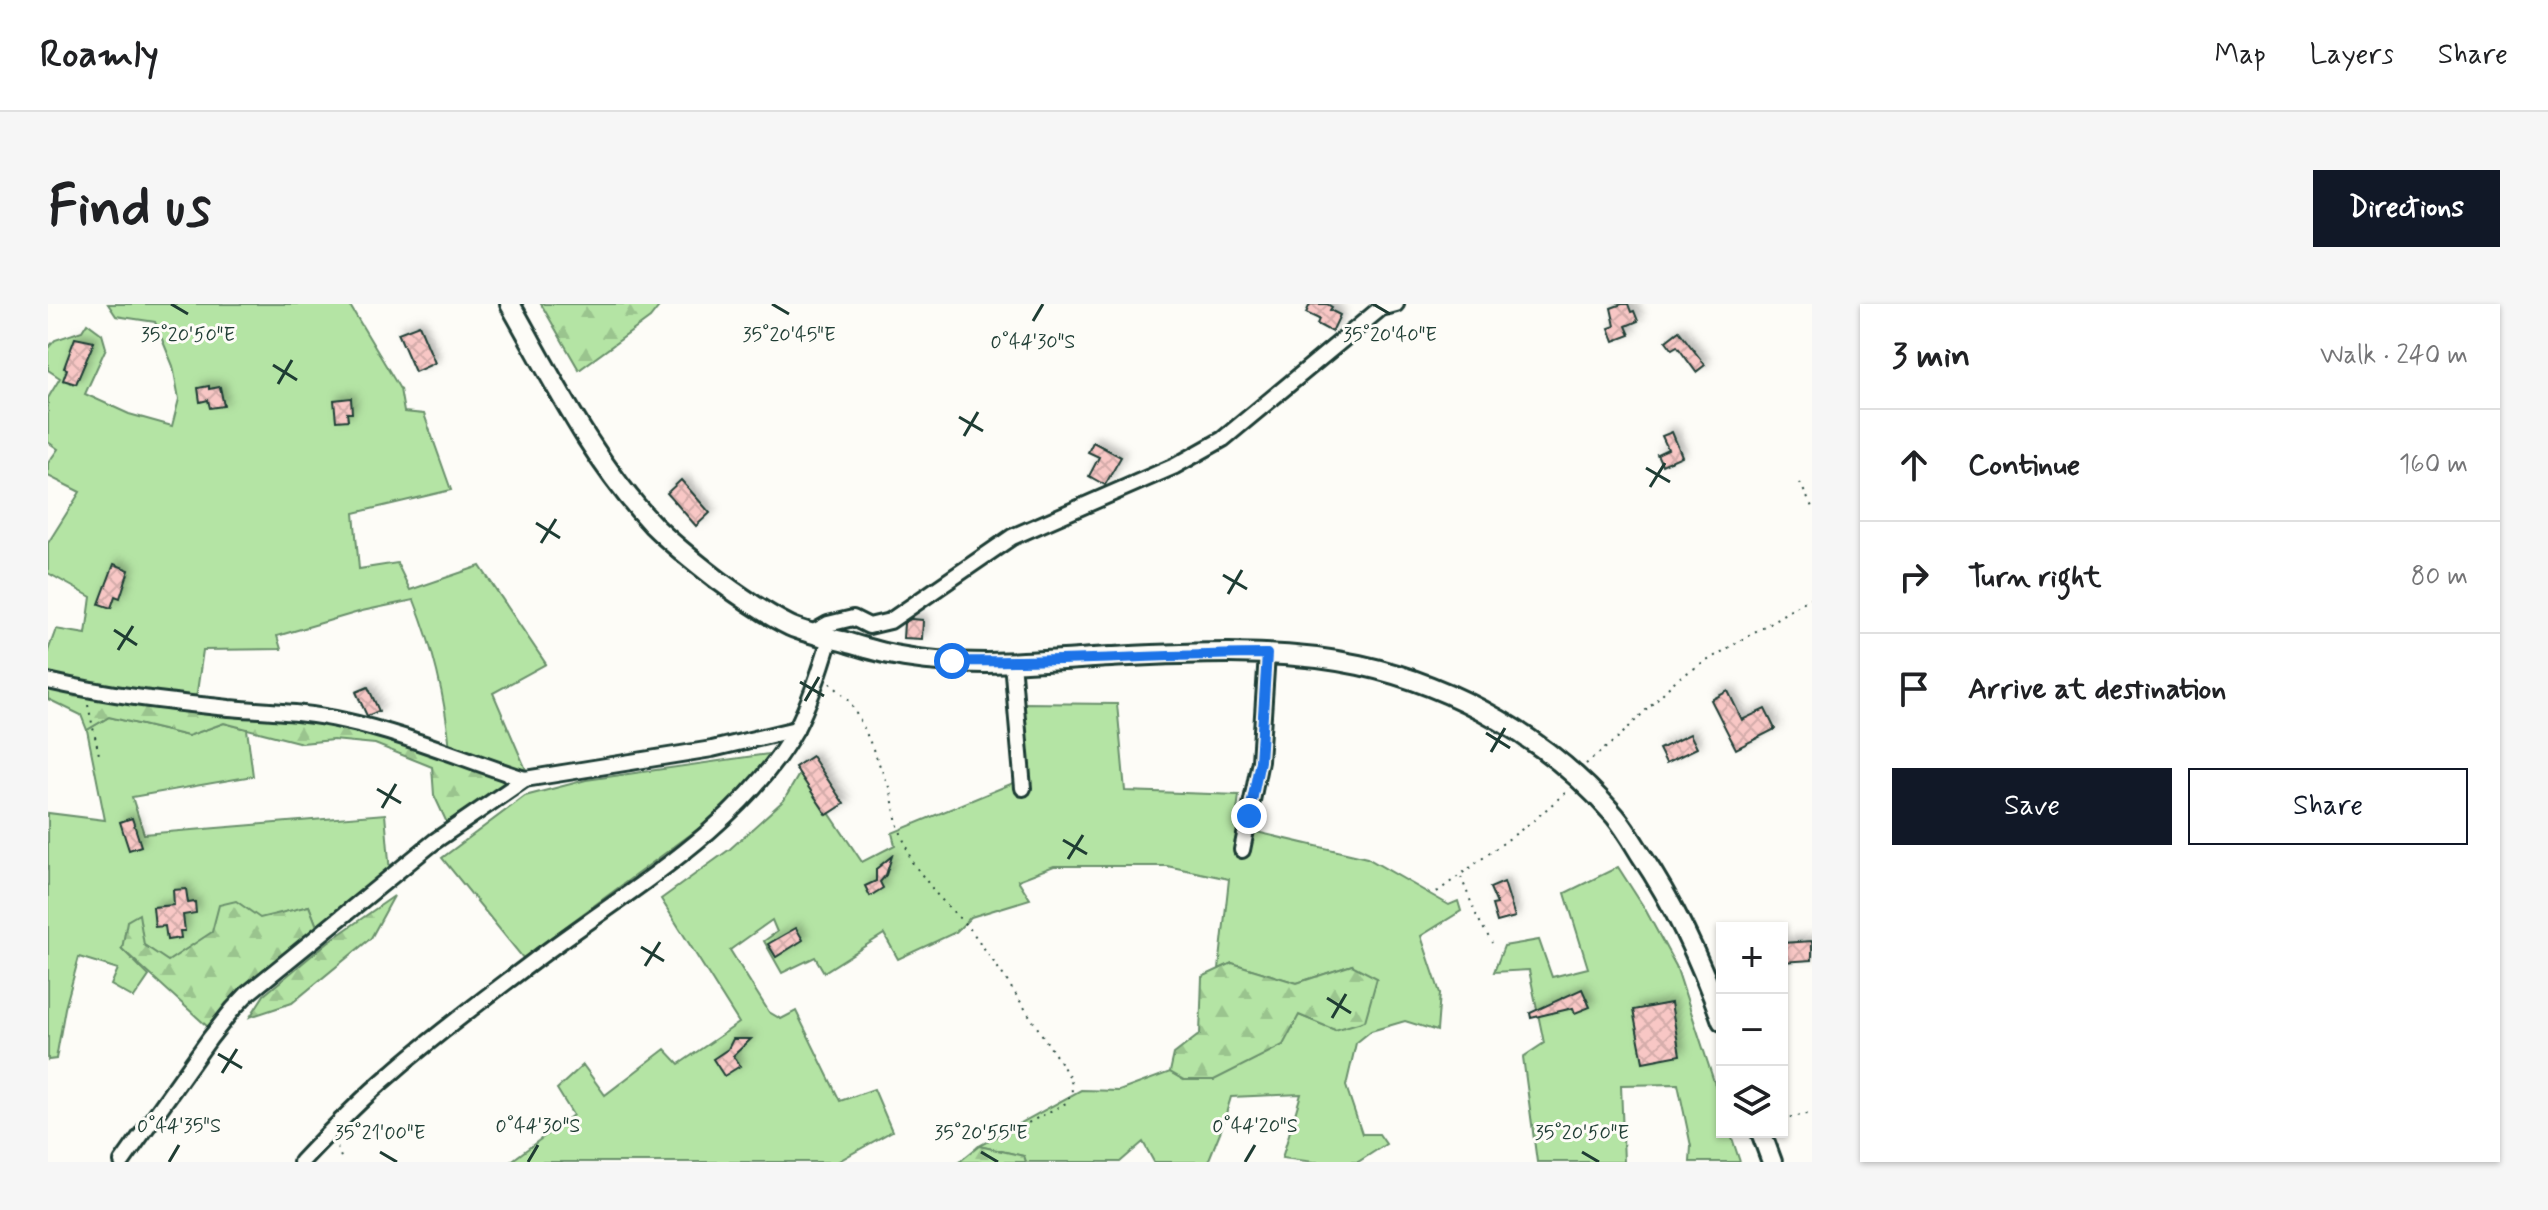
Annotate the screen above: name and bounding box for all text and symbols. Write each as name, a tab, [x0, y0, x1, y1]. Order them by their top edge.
text: Roamly	[40, 31, 159, 80]
text: Map	[2215, 37, 2266, 74]
text: Layers	[2310, 37, 2394, 74]
text: Share	[2438, 37, 2508, 74]
button: Directions	[2313, 170, 2500, 247]
text: Find us	[48, 172, 211, 245]
text: 35°20'50"E	[141, 322, 235, 349]
text: 35°20'45"E	[742, 322, 836, 349]
text: 35°20'40"E	[1343, 322, 1437, 349]
text: 0°44'30"S	[991, 329, 1075, 356]
text: 3 min	[1892, 334, 1970, 379]
text: Walk · 240 m	[2320, 339, 2468, 373]
icon: ahead	[1892, 443, 1936, 487]
text: Continue	[1968, 446, 2080, 485]
text: 160 m	[2399, 448, 2468, 482]
icon: right	[1892, 555, 1936, 599]
text: Turn right	[1968, 558, 2101, 597]
text: 80 m	[2411, 560, 2468, 594]
route start	[934, 643, 970, 679]
icon: arrive	[1892, 667, 1936, 711]
text: Arrive at destination	[1968, 670, 2226, 709]
button: Save	[1892, 768, 2172, 845]
button: Share	[2188, 768, 2468, 845]
route end	[1231, 798, 1267, 834]
map controls	[1716, 922, 1788, 1138]
button: +	[1716, 922, 1788, 994]
button: −	[1716, 994, 1788, 1066]
button: layers	[1716, 1066, 1788, 1138]
text: 0°44'35"S	[137, 1113, 221, 1140]
text: 0°44'30"S	[496, 1113, 580, 1140]
text: 0°44'20"S	[1212, 1113, 1298, 1140]
text: 35°21'00"E	[335, 1120, 425, 1147]
text: 35°20'55"E	[934, 1120, 1028, 1147]
text: 35°20'50"E	[1535, 1120, 1629, 1147]

